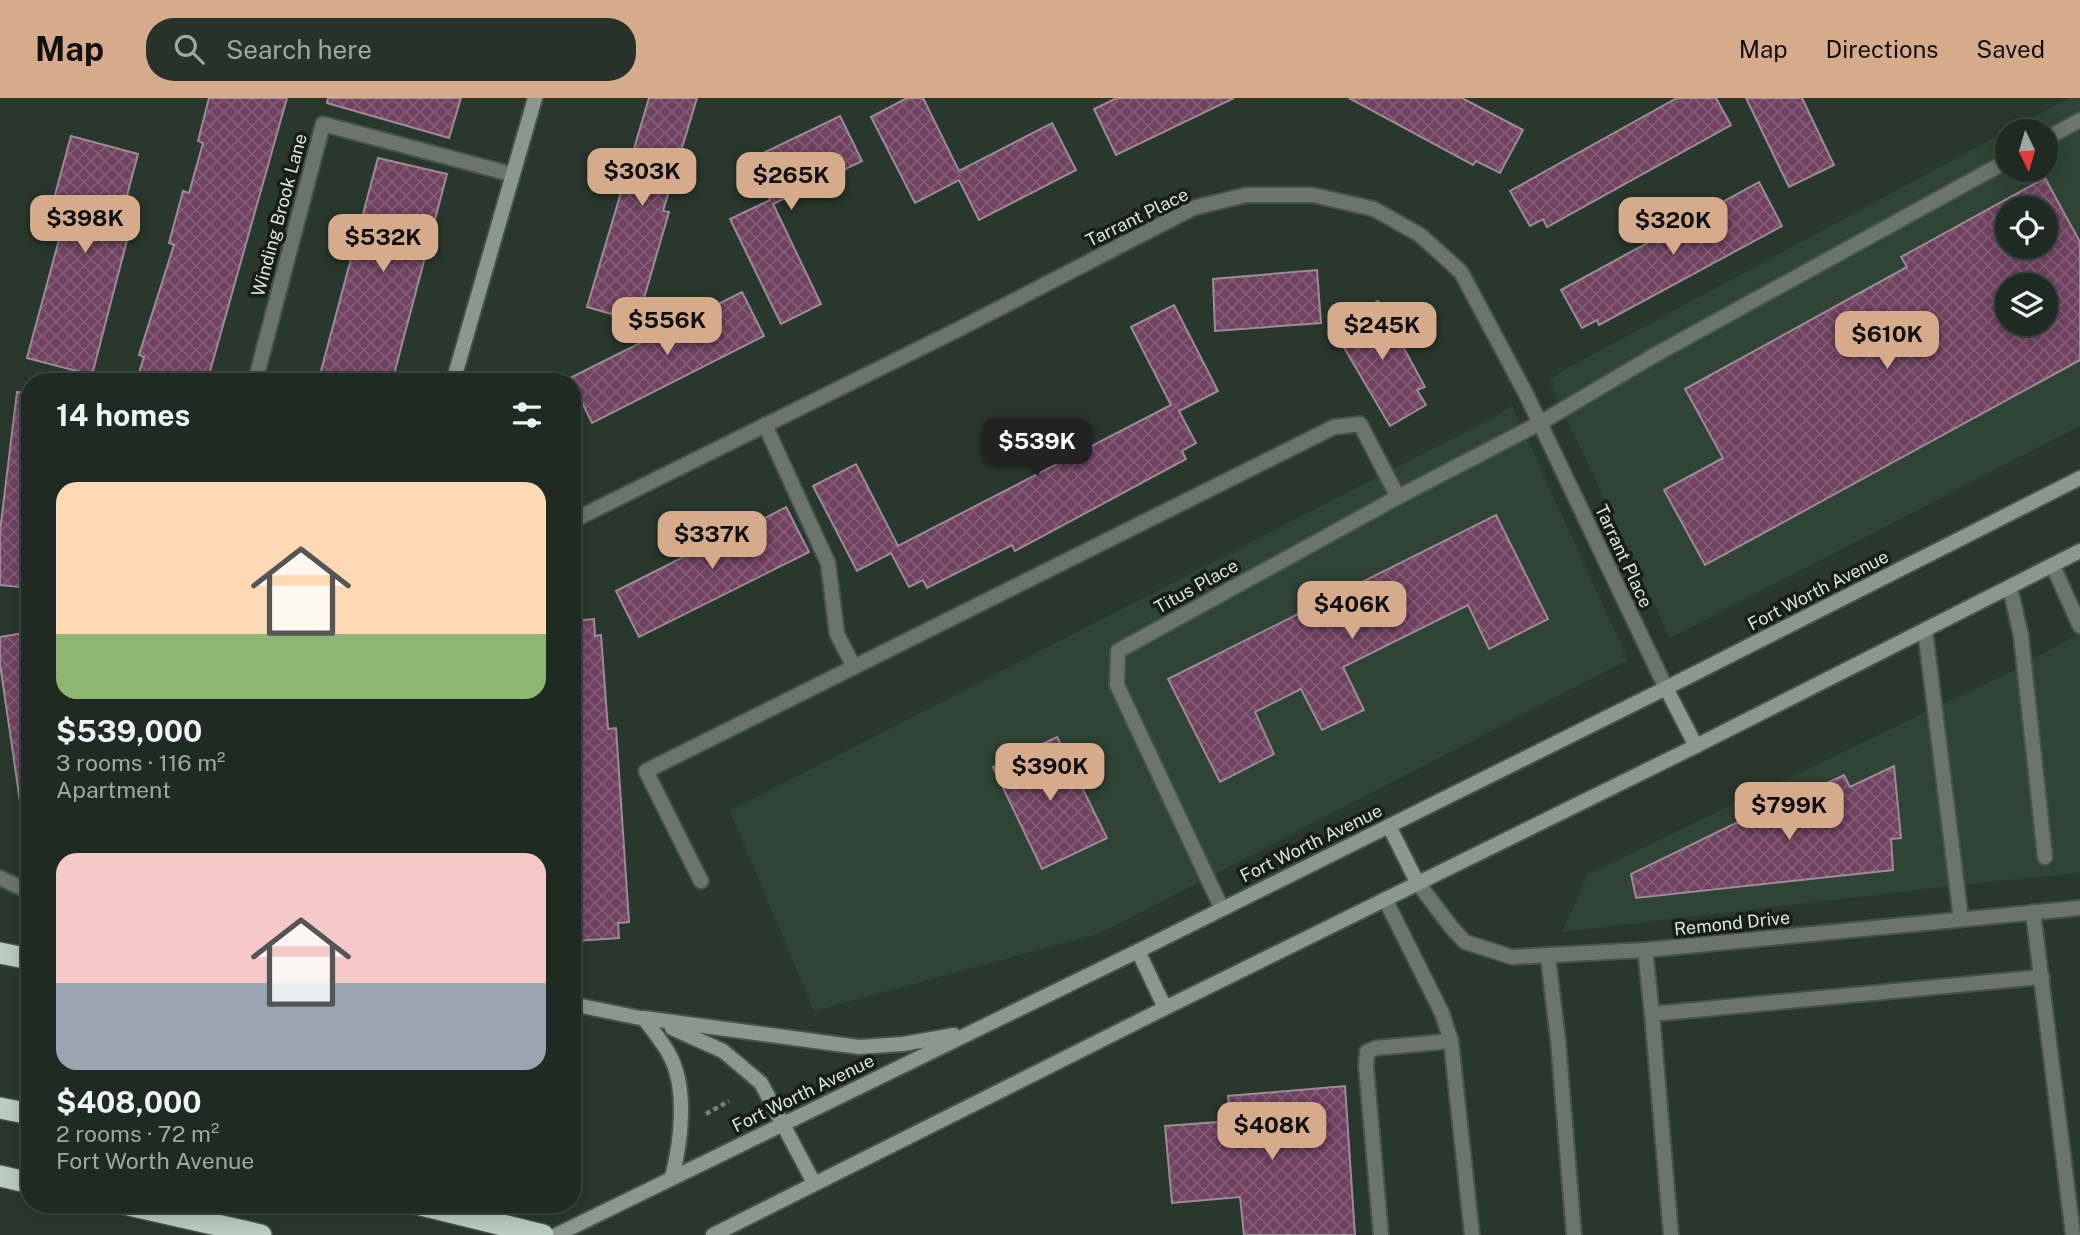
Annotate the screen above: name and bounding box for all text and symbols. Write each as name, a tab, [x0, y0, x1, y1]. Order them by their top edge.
search box	[146, 18, 636, 81]
text: Map	[35, 30, 104, 68]
icon: search	[170, 30, 208, 68]
text: Search here	[226, 34, 372, 65]
text: Map	[1739, 35, 1788, 63]
text: Directions	[1826, 35, 1938, 63]
text: Saved	[1976, 35, 2045, 63]
north arrow	[1995, 119, 2058, 182]
map controls	[1995, 119, 2058, 336]
street label: Winding Brook Lane	[247, 131, 311, 299]
pin: $303K	[593, 148, 691, 208]
pin: $265K	[742, 152, 840, 212]
text: $303K	[603, 157, 681, 184]
text: $265K	[752, 161, 830, 188]
street label: Tarrant Place	[1082, 183, 1192, 251]
pin: $398K	[36, 195, 134, 255]
button: locate	[1995, 196, 2058, 259]
pin: $320K	[1624, 198, 1722, 257]
text: $398K	[46, 204, 124, 231]
text: $320K	[1635, 206, 1711, 233]
pin: $532K	[334, 214, 432, 274]
text: $532K	[344, 223, 422, 250]
button: layers	[1995, 273, 2058, 336]
pin: $556K	[618, 298, 716, 357]
pin: $245K	[1333, 302, 1431, 362]
text: $556K	[628, 306, 706, 333]
text: $245K	[1343, 311, 1421, 338]
pin: $610K	[1838, 312, 1936, 371]
text: $610K	[1851, 320, 1923, 347]
icon: filters	[508, 396, 546, 434]
text: 14 homes	[56, 397, 190, 433]
pin: $539K	[988, 418, 1086, 478]
text: $539K	[998, 427, 1076, 454]
street label: Tarrant Place	[1591, 501, 1657, 611]
pin: $337K	[663, 512, 761, 571]
text: $337K	[674, 520, 750, 547]
icon: home	[238, 528, 364, 654]
street label: Fort Worth Avenue	[1744, 545, 1892, 635]
street label: Titus Place	[1150, 554, 1242, 618]
pin: $406K	[1303, 582, 1401, 641]
text: $406K	[1313, 590, 1391, 617]
text: $539,000	[56, 713, 202, 749]
pin: $390K	[1001, 744, 1099, 803]
text: 3 rooms · 116 m²	[56, 749, 226, 776]
text: $390K	[1011, 752, 1089, 779]
text: Apartment	[56, 776, 171, 803]
pin: $799K	[1740, 782, 1838, 842]
text: $799K	[1751, 791, 1827, 818]
street label: Fort Worth Avenue	[1237, 800, 1385, 886]
icon: home	[238, 899, 364, 1025]
street label: Remond Drive	[1673, 906, 1791, 940]
street label: Fort Worth Avenue	[729, 1050, 877, 1136]
text: $408,000	[56, 1084, 202, 1120]
pin: $408K	[1223, 1102, 1321, 1162]
text: $408K	[1233, 1111, 1311, 1138]
text: 2 rooms · 72 m²	[56, 1120, 219, 1147]
text: Fort Worth Avenue	[56, 1147, 254, 1174]

